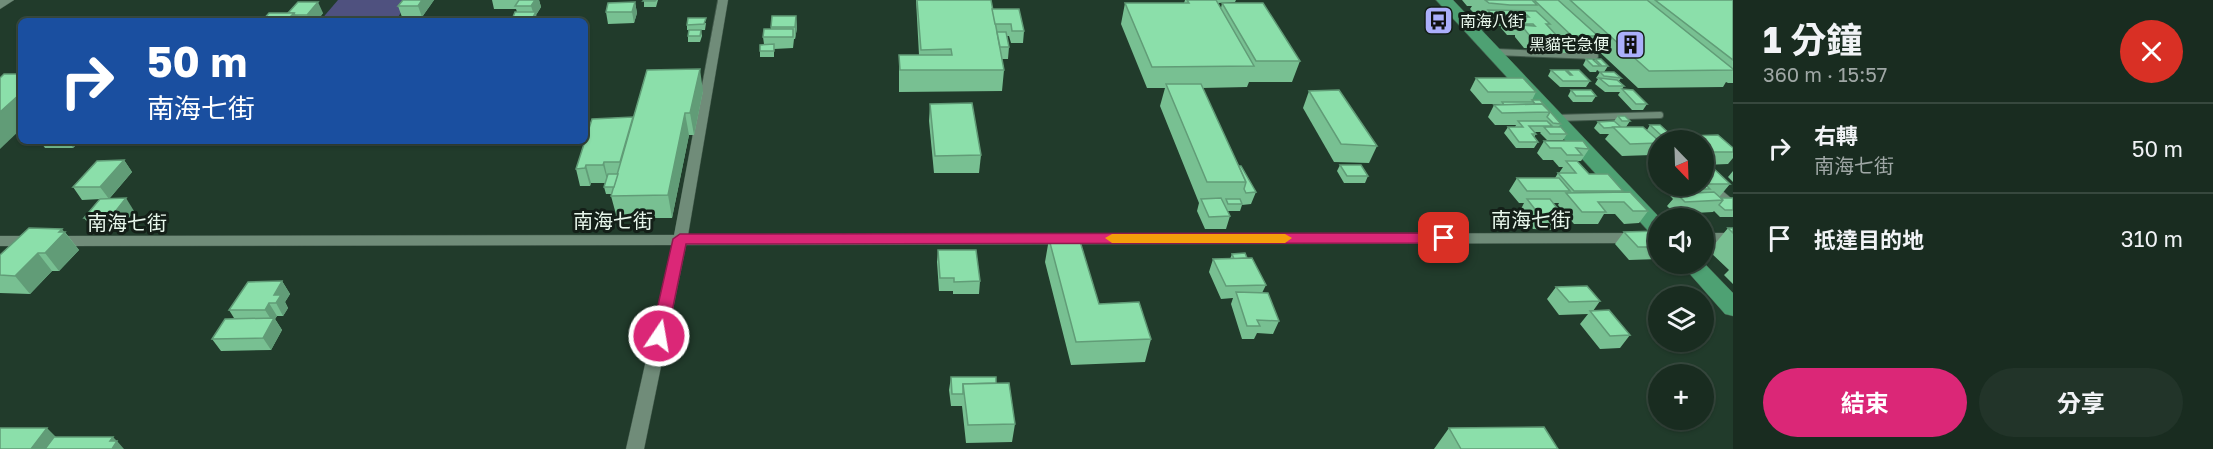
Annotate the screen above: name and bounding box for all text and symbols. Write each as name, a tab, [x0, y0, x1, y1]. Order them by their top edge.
bus stop icon: 南海八街	[1423, 5, 1455, 37]
place label: 南海八街	[1460, 11, 1524, 31]
text: 1 分鐘	[1763, 18, 1863, 61]
button: close	[2120, 20, 2183, 83]
building icon: 黑貓宅急便	[1614, 28, 1646, 60]
place label: 黑貓宅急便	[1529, 34, 1609, 54]
text: 50 m	[147, 36, 247, 86]
icon: right	[48, 42, 126, 120]
text: 360 m · 15:57	[1763, 62, 1887, 86]
text: 南海七街	[147, 92, 255, 124]
text: 右轉	[1814, 122, 1858, 149]
north arrow	[1648, 130, 1714, 196]
map controls	[1648, 130, 1714, 430]
icon: right	[1763, 132, 1796, 165]
text: 50 m	[2132, 135, 2183, 162]
text: 南海七街	[1814, 153, 1894, 177]
street label: 南海七街	[1491, 207, 1571, 231]
street label: 南海七街	[573, 208, 653, 232]
button: sound	[1648, 208, 1714, 274]
street label: 南海七街	[87, 210, 167, 234]
pin	[1418, 212, 1469, 263]
icon: arrive	[1427, 221, 1460, 254]
icon: arrive	[1763, 222, 1796, 255]
text: 310 m	[2121, 225, 2183, 252]
text: 抵達目的地	[1814, 226, 1924, 253]
button: layers	[1648, 286, 1714, 352]
position arrow	[627, 304, 691, 368]
button: +	[1648, 364, 1714, 430]
button: 結束	[1763, 368, 1967, 437]
button: 分享	[1979, 368, 2183, 437]

